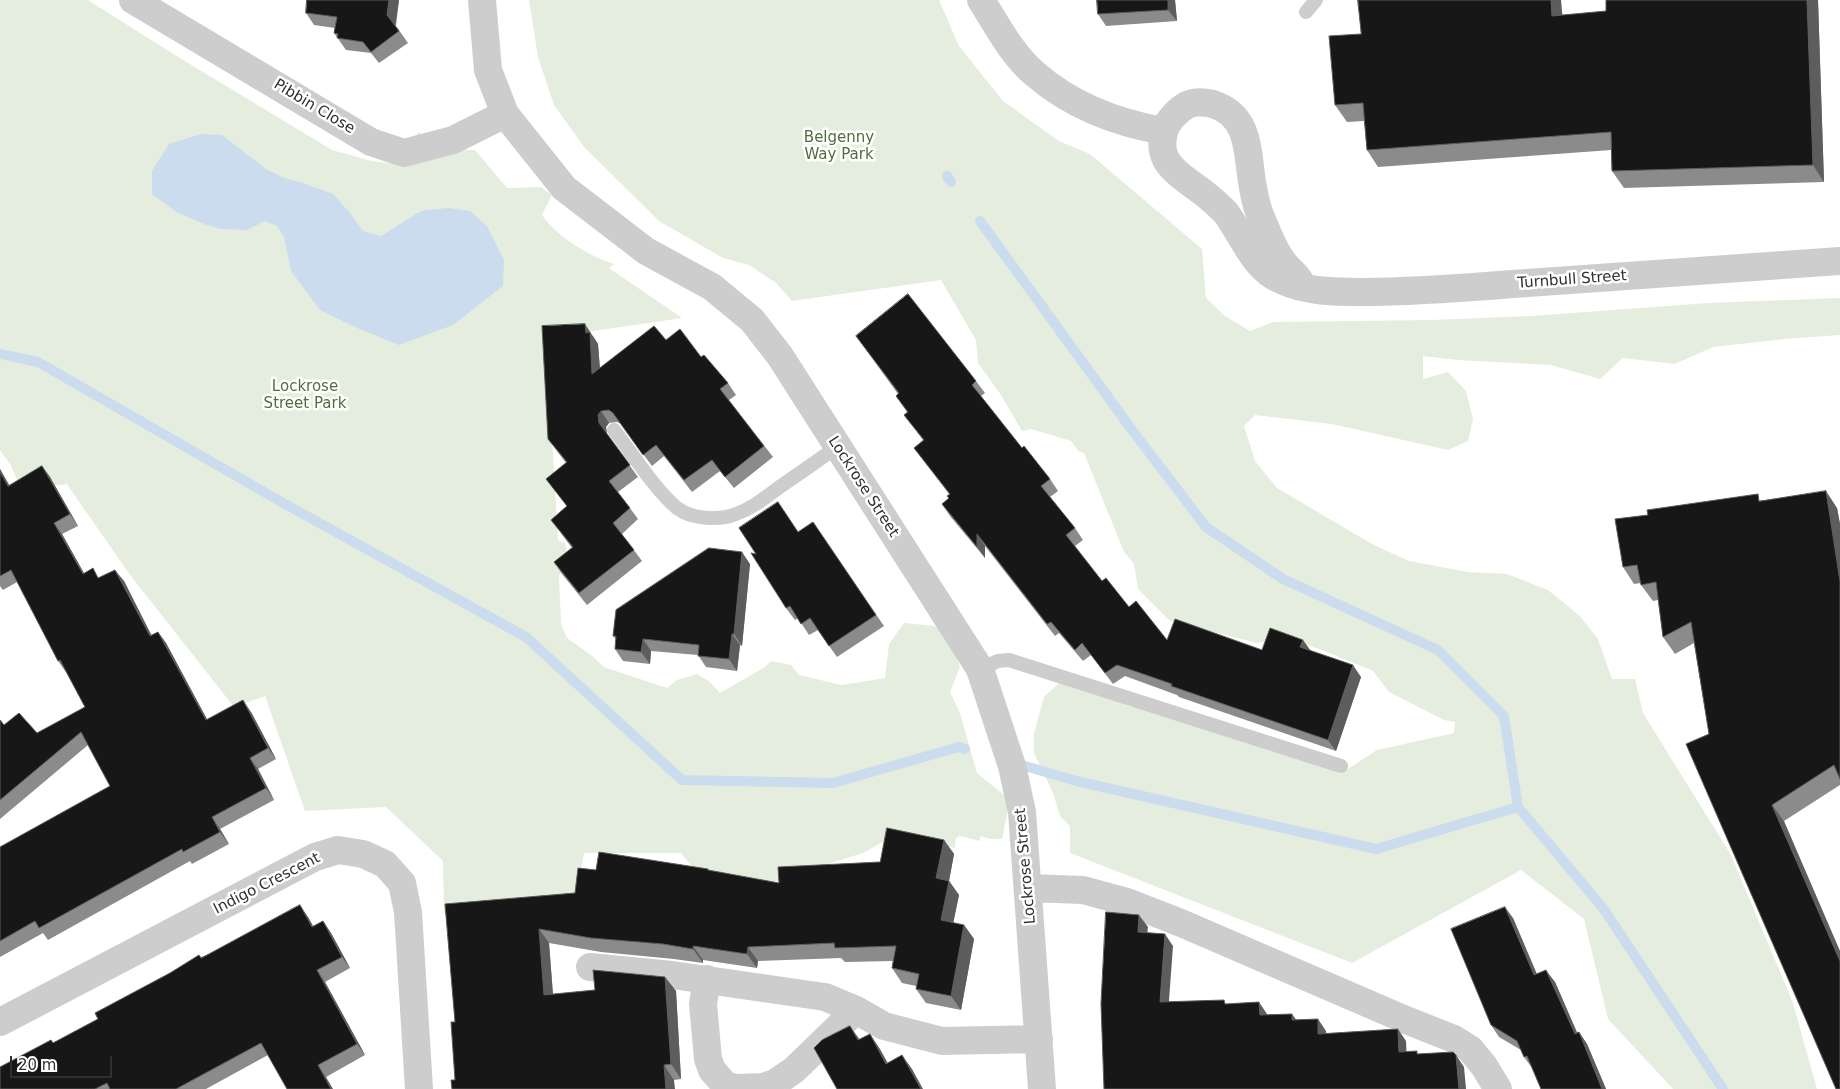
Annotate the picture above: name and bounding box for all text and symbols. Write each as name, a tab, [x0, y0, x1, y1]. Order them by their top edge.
street label: Pibbin Close	[270, 76, 358, 138]
park label: Belgenny Way Park	[804, 129, 874, 164]
street label: Turnbull Street	[1517, 267, 1627, 293]
park label: Lockrose Street Park	[264, 378, 346, 413]
street label: Lockrose Street	[824, 433, 902, 541]
street label: Lockrose Street	[1012, 807, 1040, 925]
street label: Indigo Crescent	[211, 849, 323, 919]
scale bar	[12, 1046, 115, 1078]
text: 20 m	[18, 1056, 56, 1074]

